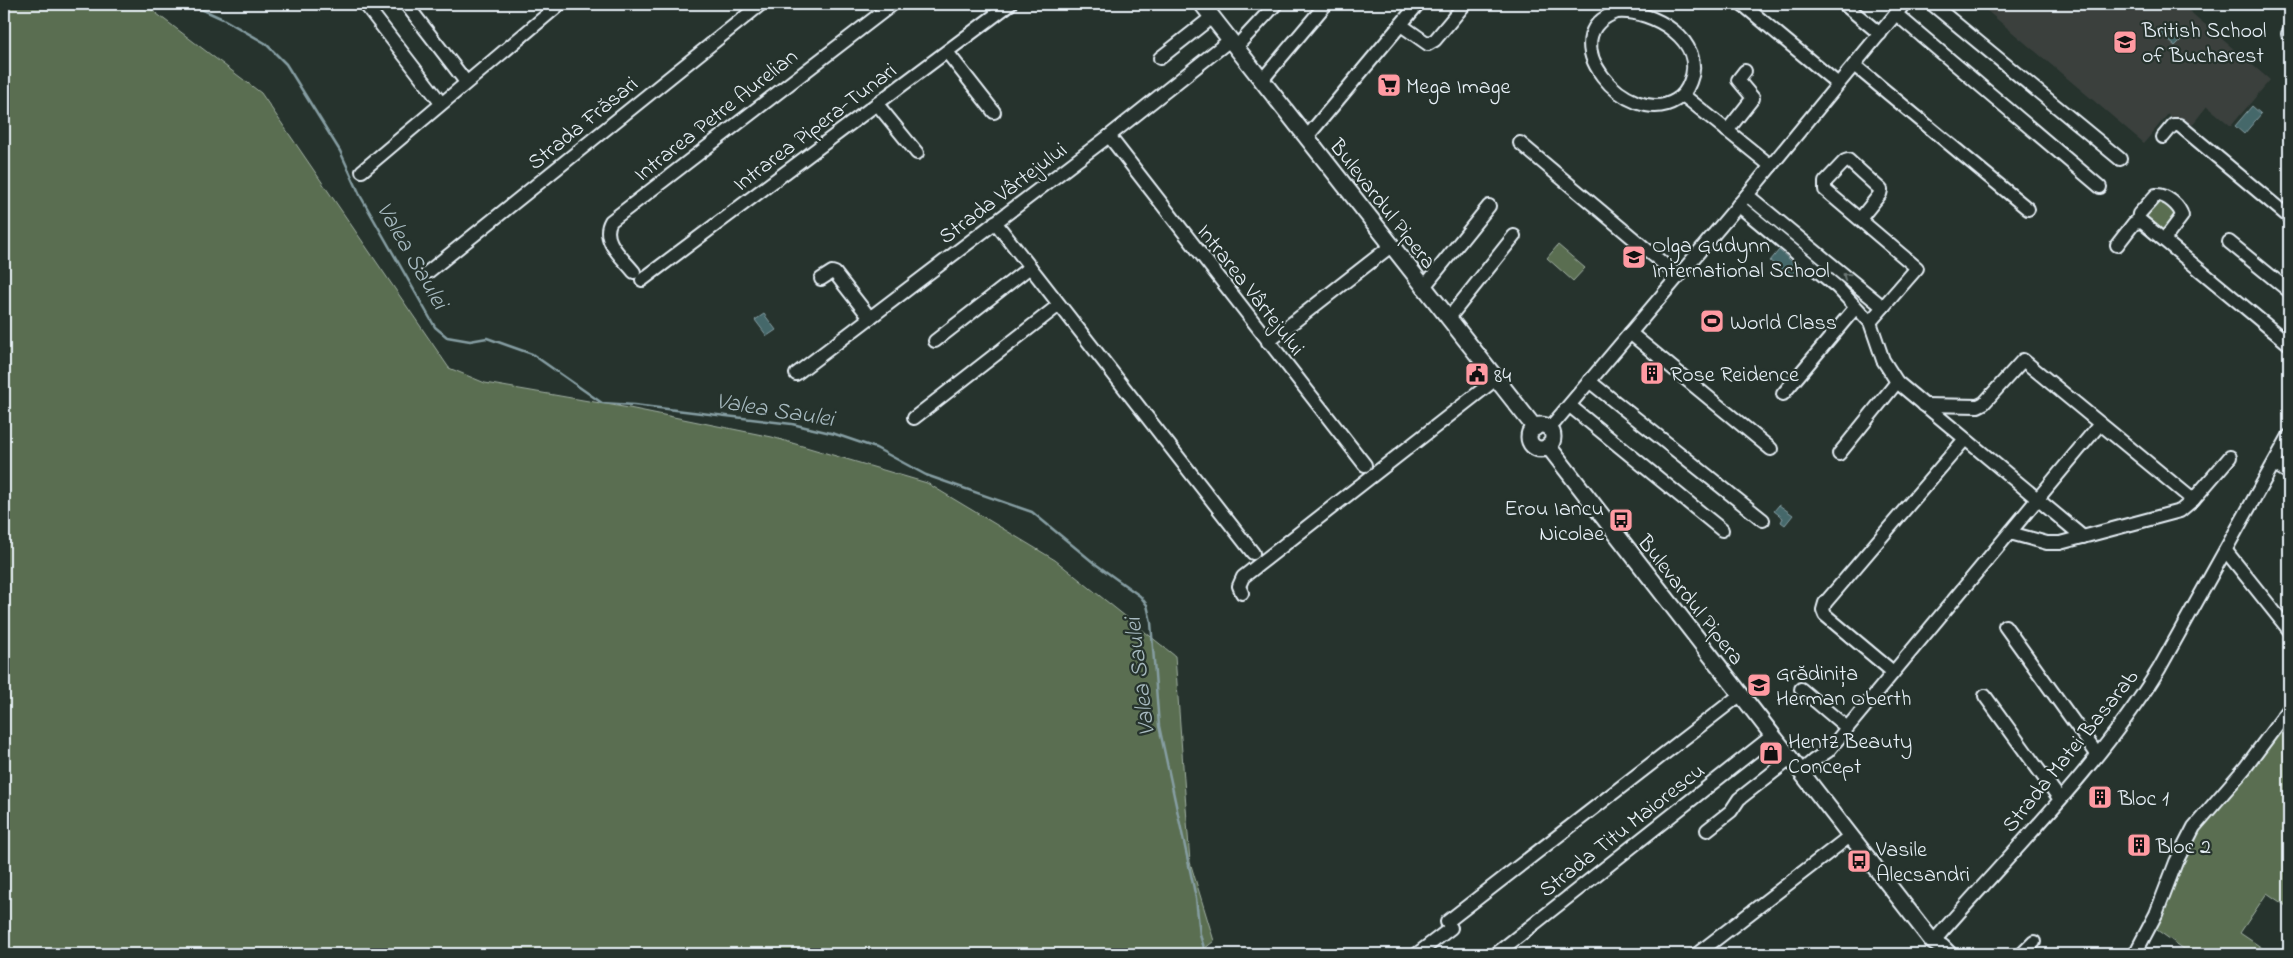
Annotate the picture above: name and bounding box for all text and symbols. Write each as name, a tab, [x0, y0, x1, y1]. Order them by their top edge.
place label: British School of Bucharest	[2141, 16, 2266, 73]
school or university icon: British School of Bucharest	[2112, 29, 2138, 55]
street label: Intrarea Petre Aurelian	[628, 42, 806, 191]
street label: Intrarea Pipera-Tunari	[727, 56, 904, 201]
street label: Strada Frăsari	[522, 70, 646, 179]
supermarket icon: Mega Image	[1376, 72, 1402, 98]
place label: Mega Image	[1406, 72, 1511, 105]
street label: Bulevardul Pipera	[1320, 132, 1443, 277]
street label: Strada Vârtejului	[933, 135, 1075, 253]
water label: Valea Saulei	[366, 196, 457, 319]
street label: Intrarea Vârtejului	[1188, 218, 1311, 364]
place label: Olga Gudynn International School	[1652, 231, 1830, 288]
school or university icon: Olga Gudynn International School	[1621, 244, 1647, 270]
one-way arrow	[1842, 273, 1851, 282]
sports icon: World Class	[1699, 308, 1725, 334]
place label: World Class	[1730, 308, 1837, 340]
building icon: Rose Reidence	[1639, 360, 1665, 386]
place label: Rose Reidence	[1670, 360, 1799, 392]
public building icon: 84	[1464, 361, 1490, 387]
place label: 84	[1494, 361, 1511, 393]
water label: Valea Saulei	[713, 385, 839, 438]
place label: Erou Iancu Nicolae	[1504, 494, 1604, 551]
bus stop icon: Erou Iancu Nicolae	[1608, 507, 1634, 533]
street label: Bulevardul Pipera	[1628, 528, 1751, 673]
water label: Valea Saulei	[1117, 613, 1166, 738]
place label: Grădinița Herman Oberth	[1776, 659, 1911, 716]
street label: Strada Matei Basarab	[1995, 663, 2148, 840]
school or university icon: Grădinița Herman Oberth	[1746, 672, 1772, 698]
place label: Hentz Beauty Concept	[1788, 727, 1912, 784]
shop icon: Hentz Beauty Concept	[1758, 740, 1784, 766]
street label: Strada Titu Maiorescu	[1533, 756, 1713, 906]
building icon: Bloc 1	[2087, 784, 2113, 810]
place label: Bloc 1	[2117, 784, 2169, 816]
building icon: Bloc 2	[2126, 832, 2152, 858]
place label: Bloc 2	[2155, 832, 2211, 864]
place label: Vasile Alecsandri	[1875, 835, 1970, 892]
bus stop icon: Vasile Alecsandri	[1846, 848, 1872, 874]

